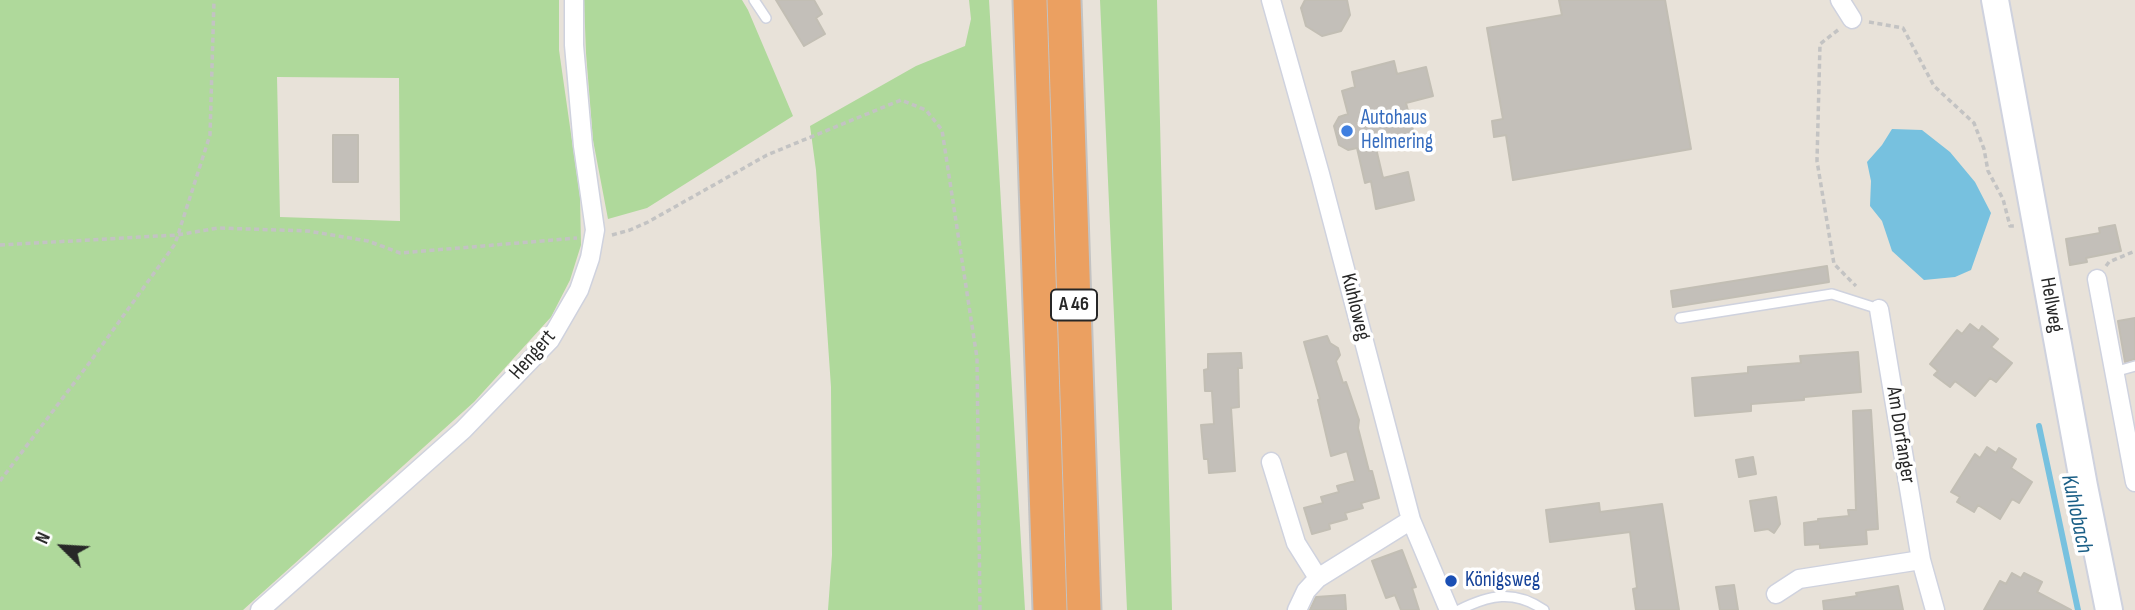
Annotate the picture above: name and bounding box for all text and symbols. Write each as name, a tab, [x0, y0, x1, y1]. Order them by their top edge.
place label: Autohaus Helmering	[1361, 106, 1433, 156]
marker: Autohaus Helmering	[1339, 123, 1355, 139]
street label: Kuhloweg	[1335, 271, 1375, 343]
street label: Hellweg	[2034, 276, 2068, 334]
road number: A 46	[1051, 290, 1097, 320]
street label: Hengert	[505, 325, 561, 385]
street label: Am Dorfanger	[1880, 385, 1920, 485]
water label: Kuhlobach	[2054, 472, 2098, 556]
north arrow	[28, 512, 98, 582]
text: N	[31, 529, 56, 548]
place label: Königsweg	[1465, 568, 1540, 594]
marker: Königsweg	[1443, 573, 1459, 589]

